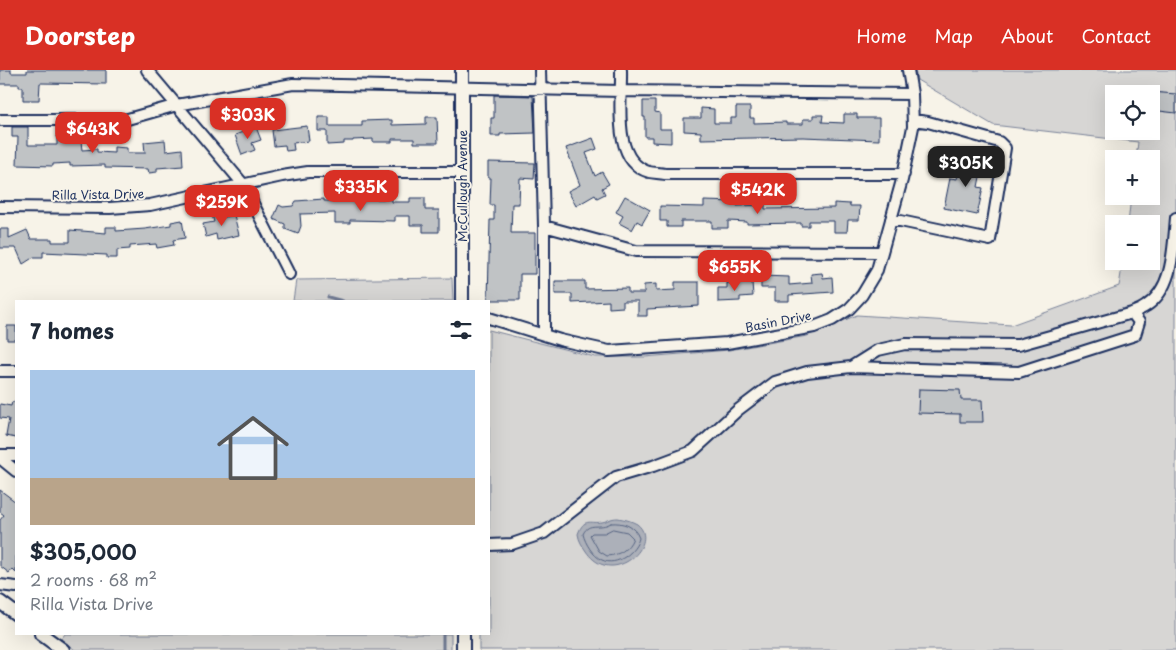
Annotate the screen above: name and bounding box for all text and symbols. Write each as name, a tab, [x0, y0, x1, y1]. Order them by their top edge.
text: Doorstep	[25, 17, 135, 53]
text: Home	[856, 22, 906, 49]
text: Map	[934, 22, 973, 49]
text: About	[1001, 22, 1053, 49]
text: Contact	[1081, 22, 1151, 49]
map controls	[1105, 85, 1160, 270]
button: locate	[1105, 85, 1160, 140]
pin: $303K	[213, 98, 283, 140]
text: $303K	[221, 102, 275, 126]
pin: $643K	[58, 112, 128, 154]
text: $643K	[66, 116, 120, 140]
street label: McCullough Avenue	[453, 130, 471, 242]
pin: $305K	[931, 146, 1001, 188]
text: $305K	[939, 150, 993, 174]
button: +	[1105, 150, 1160, 205]
pin: $335K	[326, 170, 396, 212]
pin: $542K	[723, 172, 793, 215]
text: $335K	[335, 174, 387, 198]
text: $542K	[731, 177, 785, 201]
street label: Rilla Vista Drive	[52, 184, 145, 204]
pin: $259K	[187, 184, 257, 227]
text: $259K	[196, 189, 248, 213]
button: −	[1105, 215, 1160, 270]
pin: $655K	[700, 250, 770, 292]
text: $655K	[709, 254, 761, 278]
street label: Basin Drive	[743, 306, 813, 336]
text: 7 homes	[30, 314, 114, 346]
icon: filters	[447, 316, 475, 344]
icon: home	[208, 403, 298, 493]
text: $305,000	[30, 535, 137, 567]
text: 2 rooms · 68 m²	[30, 567, 157, 591]
text: Rilla Vista Drive	[30, 591, 153, 615]

